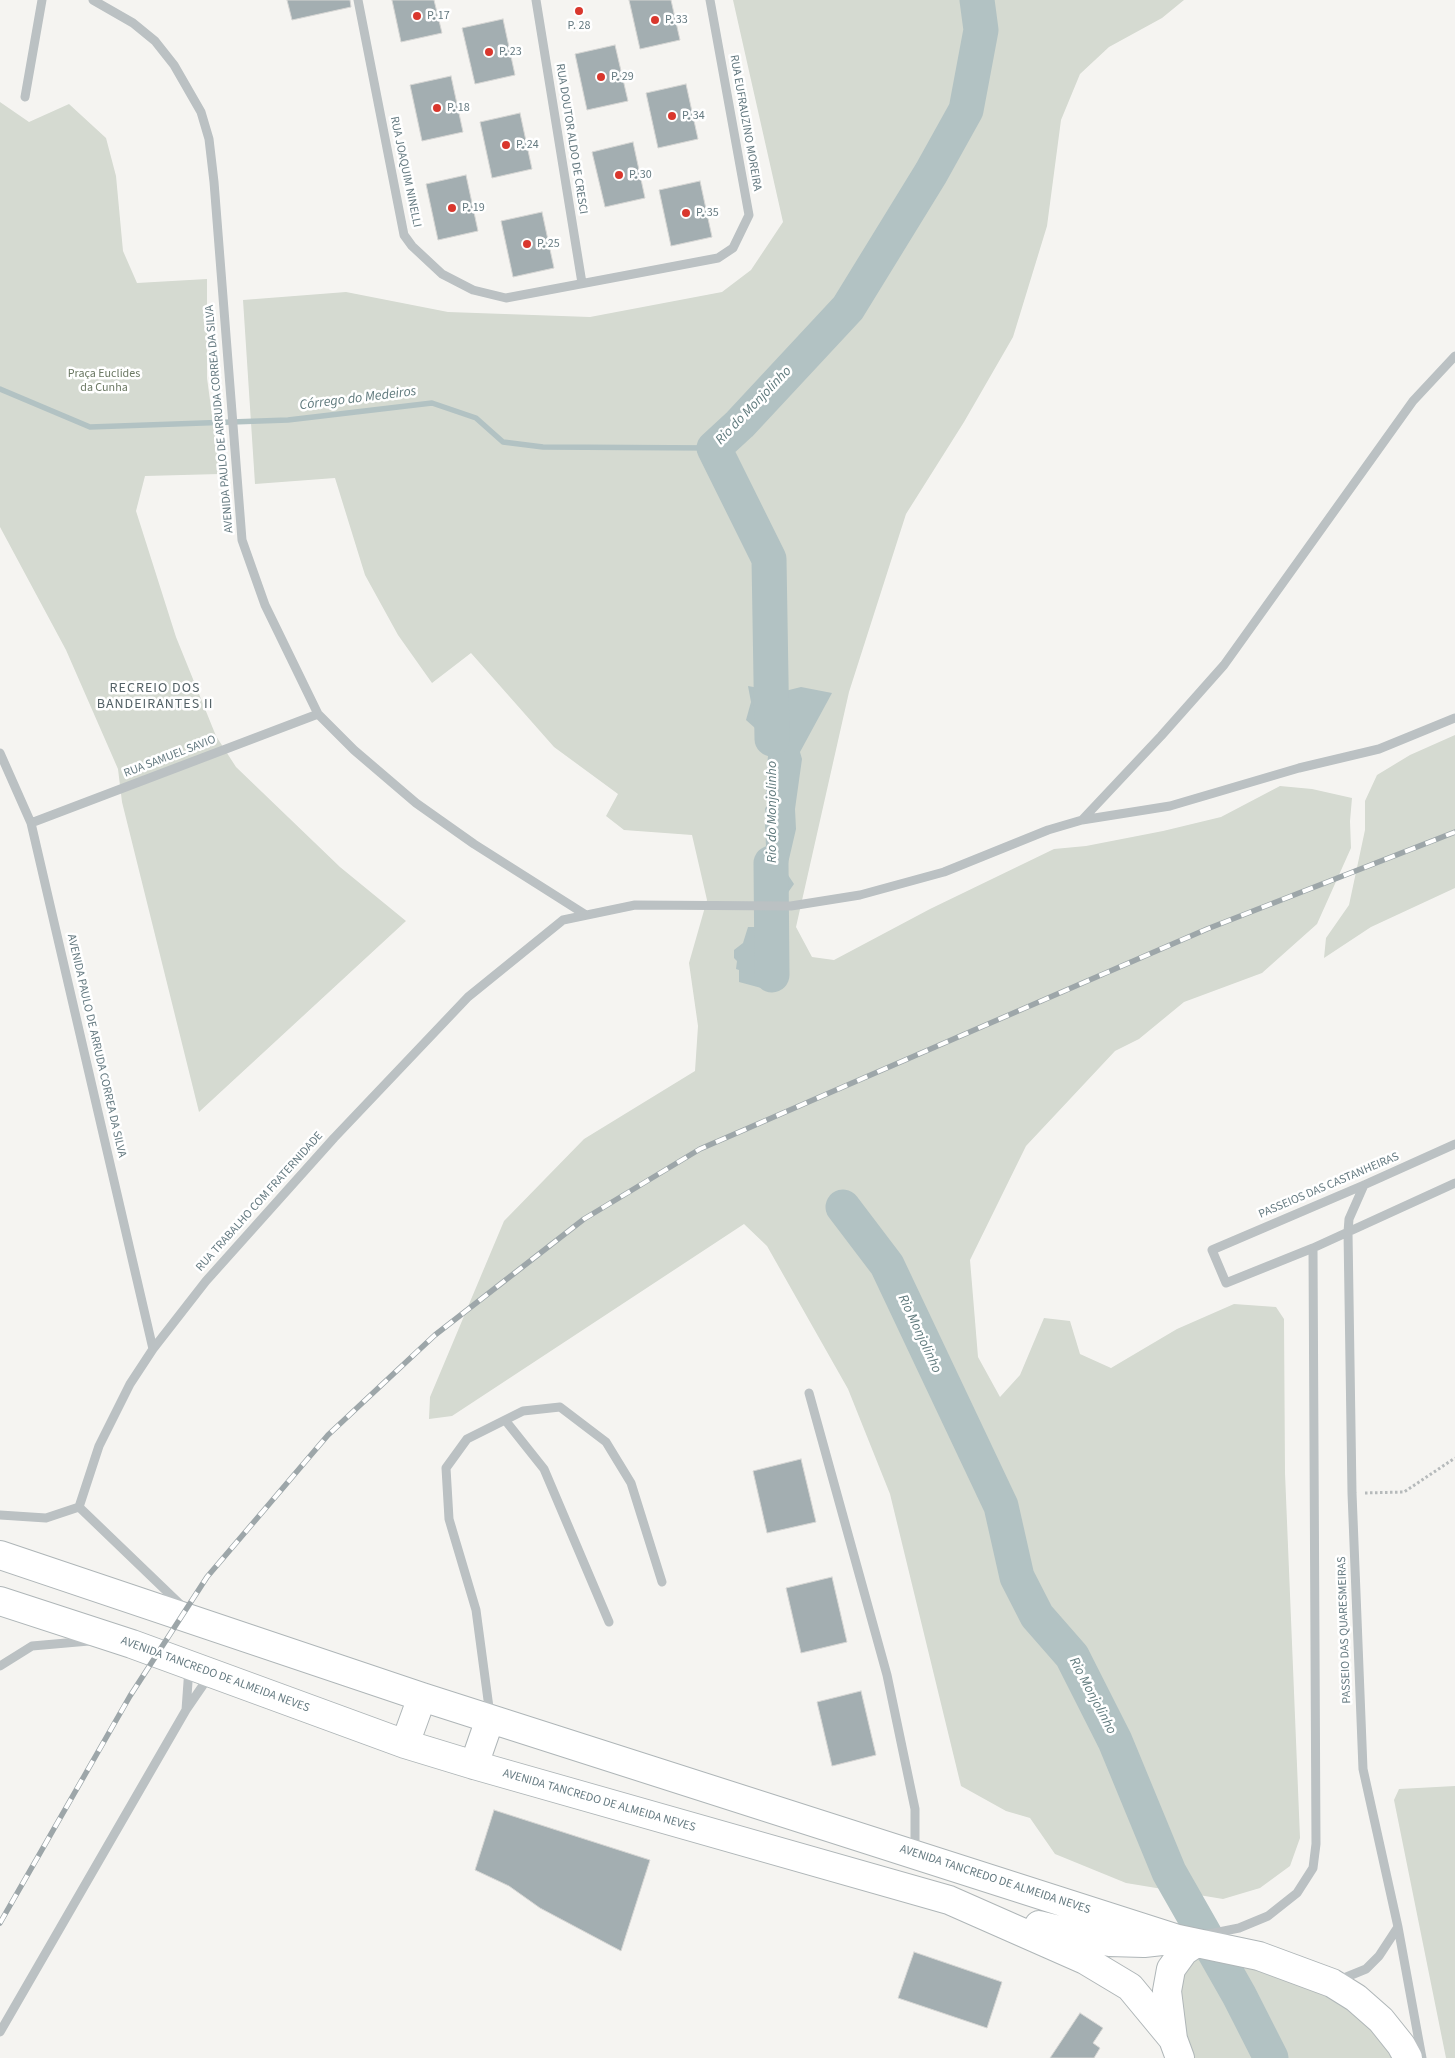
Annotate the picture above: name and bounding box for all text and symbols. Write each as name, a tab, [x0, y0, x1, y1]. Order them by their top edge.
marker: P. 28	[573, 5, 585, 17]
place label: P. 17	[427, 9, 450, 23]
marker: P. 17	[411, 10, 423, 22]
place label: P. 33	[665, 13, 688, 27]
marker: P. 33	[649, 14, 661, 26]
place label: P. 28	[568, 19, 590, 33]
place label: P. 23	[499, 45, 522, 59]
marker: P. 23	[483, 46, 495, 58]
street label: RUA EUFRAUZINO MOREIRA	[726, 54, 764, 192]
street label: RUA DOUTOR ALDO DE CRESCI	[552, 63, 590, 215]
place label: P. 29	[611, 70, 634, 84]
marker: P. 29	[595, 71, 607, 83]
place label: P. 18	[447, 101, 470, 115]
marker: P. 18	[431, 102, 443, 114]
place label: P. 34	[682, 109, 705, 123]
marker: P. 34	[666, 110, 678, 122]
street label: RUA JOAQUIM NINELLI	[386, 115, 424, 229]
place label: P. 24	[516, 138, 539, 152]
marker: P. 24	[500, 139, 512, 151]
place label: P. 30	[629, 168, 652, 182]
marker: P. 30	[613, 169, 625, 181]
place label: P. 19	[462, 201, 485, 215]
marker: P. 19	[446, 202, 458, 214]
place label: P. 35	[696, 206, 719, 220]
marker: P. 35	[680, 207, 692, 219]
place label: P. 25	[537, 237, 560, 251]
marker: P. 25	[521, 238, 533, 250]
street label: AVENIDA PAULO DE ARRUDA CORREA DA SILVA	[203, 304, 237, 534]
water label: Rio do Monjolinho	[712, 363, 796, 449]
park label: Praça Euclides da Cunha	[68, 367, 140, 395]
water label: Córrego do Medeiros	[299, 384, 417, 414]
district label: RECREIO DOS BANDEIRANTES II	[95, 681, 215, 714]
street label: RUA SAMUEL SAVIO	[122, 733, 218, 781]
water label: Rio do Monjolinho	[765, 761, 781, 863]
street label: AVENIDA PAULO DE ARRUDA CORREA DA SILVA	[63, 933, 129, 1159]
street label: RUA TRABALHO COM FRATERNIDADE	[194, 1129, 326, 1275]
street label: PASSEIOS DAS CASTANHEIRAS	[1257, 1150, 1401, 1222]
water label: Rio Monjolinho	[893, 1292, 945, 1376]
street label: PASSEIO DAS QUARESMEIRAS	[1335, 1556, 1355, 1704]
street label: AVENIDA TANCREDO DE ALMEIDA NEVES	[119, 1634, 311, 1716]
water label: Rio Monjolinho	[1065, 1655, 1119, 1737]
street label: AVENIDA TANCREDO DE ALMEIDA NEVES	[501, 1767, 697, 1835]
street label: AVENIDA TANCREDO DE ALMEIDA NEVES	[898, 1842, 1092, 1918]

